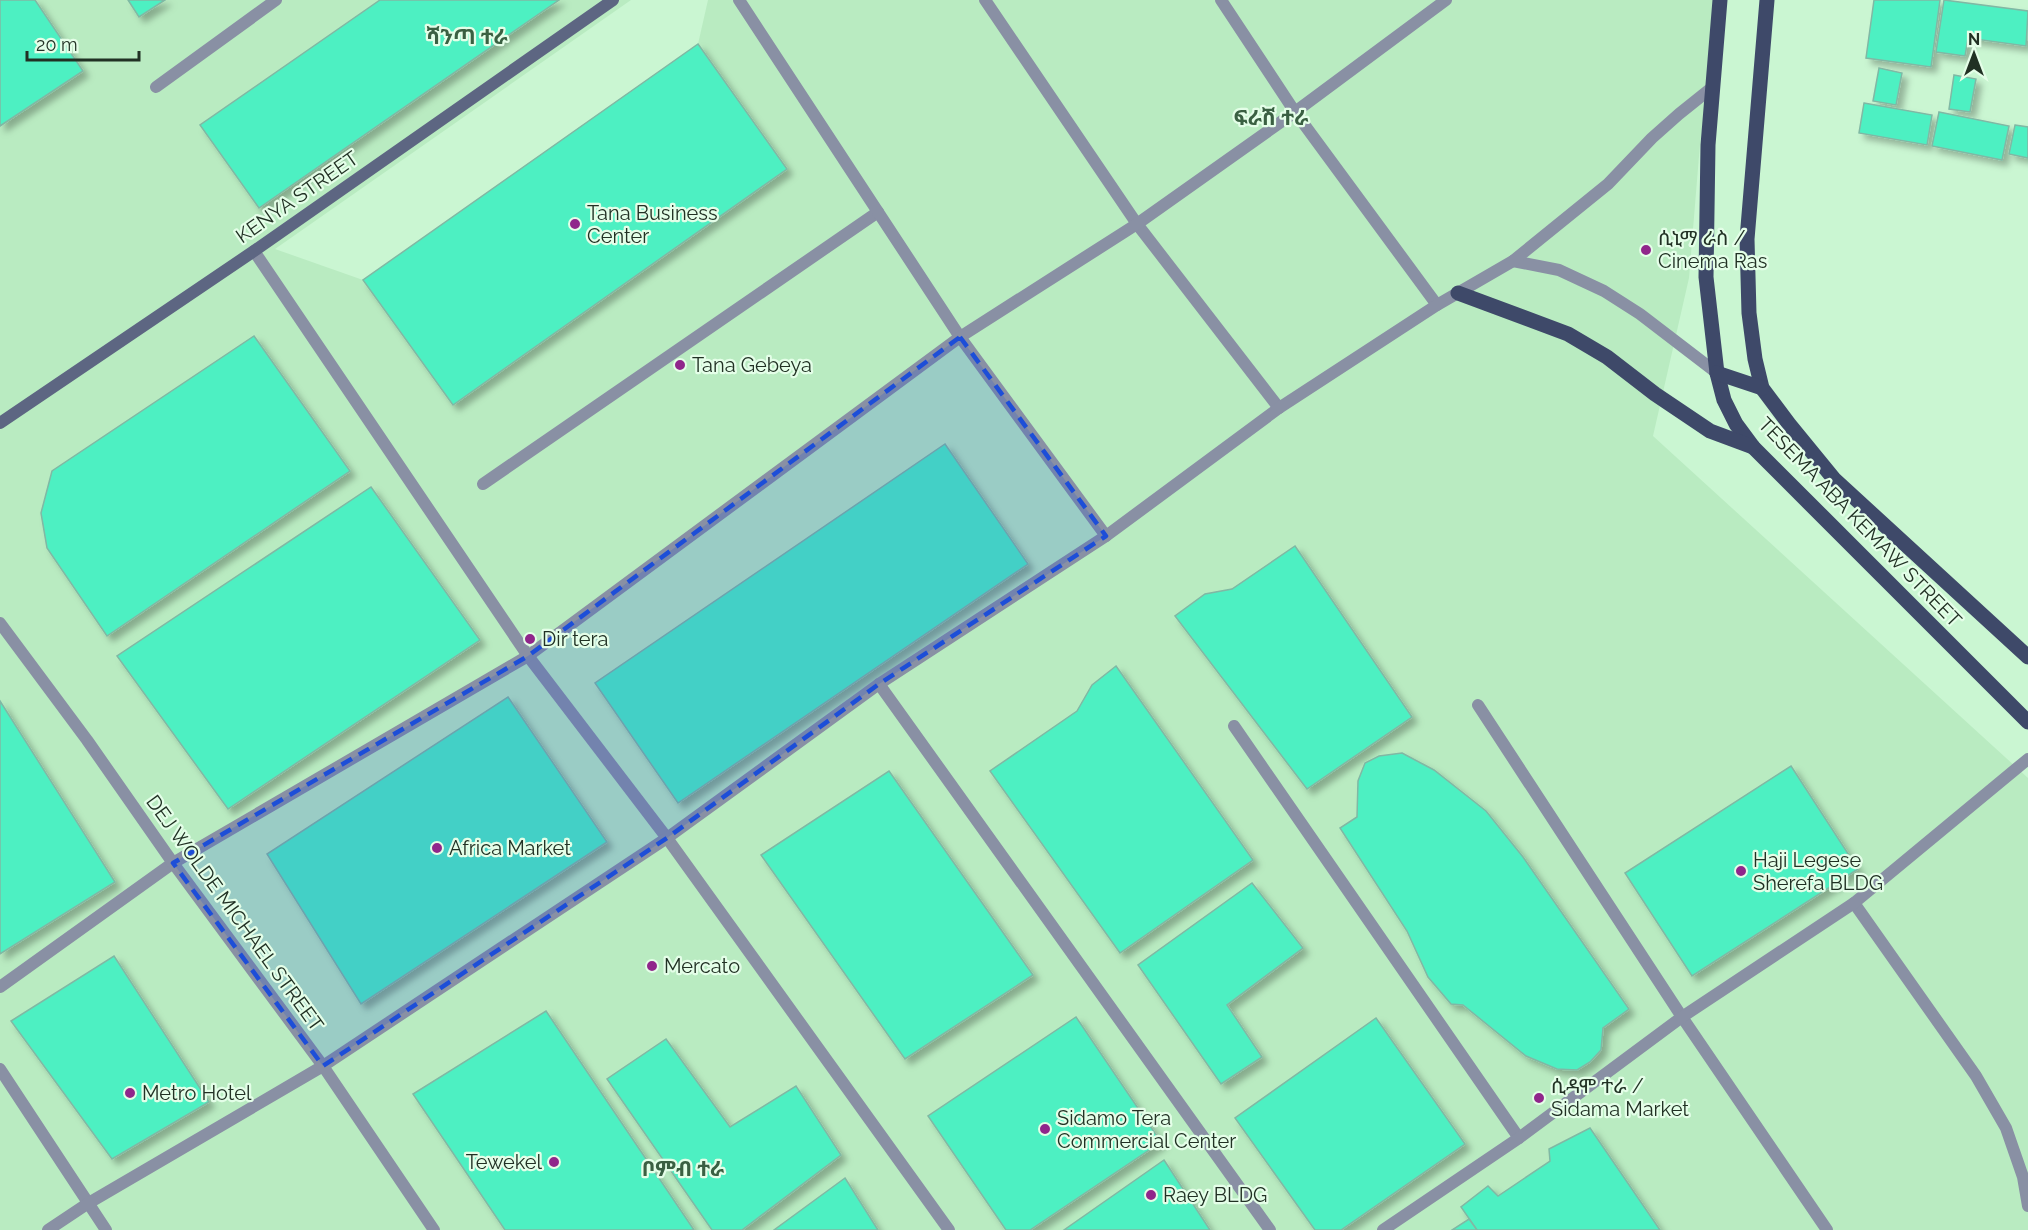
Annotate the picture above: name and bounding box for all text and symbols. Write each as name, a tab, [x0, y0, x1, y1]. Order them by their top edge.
scale bar	[27, 24, 140, 62]
district label: ሻንጣ ተራ	[426, 24, 508, 49]
north arrow	[1944, 24, 2004, 84]
text: N	[1968, 30, 1980, 49]
text: 20 m	[36, 34, 78, 55]
district label: ፍራሽ ተራ	[1234, 105, 1308, 130]
street label: KENYA STREET	[231, 146, 363, 248]
place label: Tana Business Center	[587, 201, 718, 248]
marker: Tana Business Center	[568, 217, 582, 231]
place label: ሲኒማ ራስ / Cinema Ras	[1658, 226, 1767, 273]
marker: ሲኒማ ራስ / Cinema Ras	[1639, 243, 1653, 257]
place label: Tana Gebeya	[692, 353, 812, 377]
marker: Tana Gebeya	[673, 358, 687, 372]
street label: TESEMA ABA KEMAW STREET	[1753, 412, 1967, 632]
place label: Dir tera	[542, 627, 608, 651]
marker: Dir tera	[523, 632, 537, 646]
street label: DEJ WOLDE MICHAEL STREET	[141, 790, 329, 1036]
place label: Africa Market	[449, 836, 571, 860]
marker: Africa Market	[430, 841, 444, 855]
place label: Haji Legese Sherefa BLDG	[1753, 848, 1883, 895]
marker: Haji Legese Sherefa BLDG	[1734, 864, 1748, 878]
place label: Mercato	[664, 954, 740, 978]
marker: Mercato	[645, 959, 659, 973]
place label: ሲዳሞ ተራ / Sidama Market	[1551, 1074, 1689, 1121]
place label: Metro Hotel	[142, 1081, 252, 1105]
marker: Metro Hotel	[123, 1086, 137, 1100]
marker: ሲዳሞ ተራ / Sidama Market	[1532, 1091, 1546, 1105]
place label: Sidamo Tera Commercial Center	[1057, 1106, 1236, 1153]
marker: Sidamo Tera Commercial Center	[1038, 1122, 1052, 1136]
place label: Tewekel	[466, 1150, 543, 1174]
marker: Tewekel	[547, 1155, 561, 1169]
district label: ቦምብ ተራ	[642, 1156, 724, 1181]
place label: Raey BLDG	[1163, 1183, 1267, 1207]
marker: Raey BLDG	[1144, 1188, 1158, 1202]

